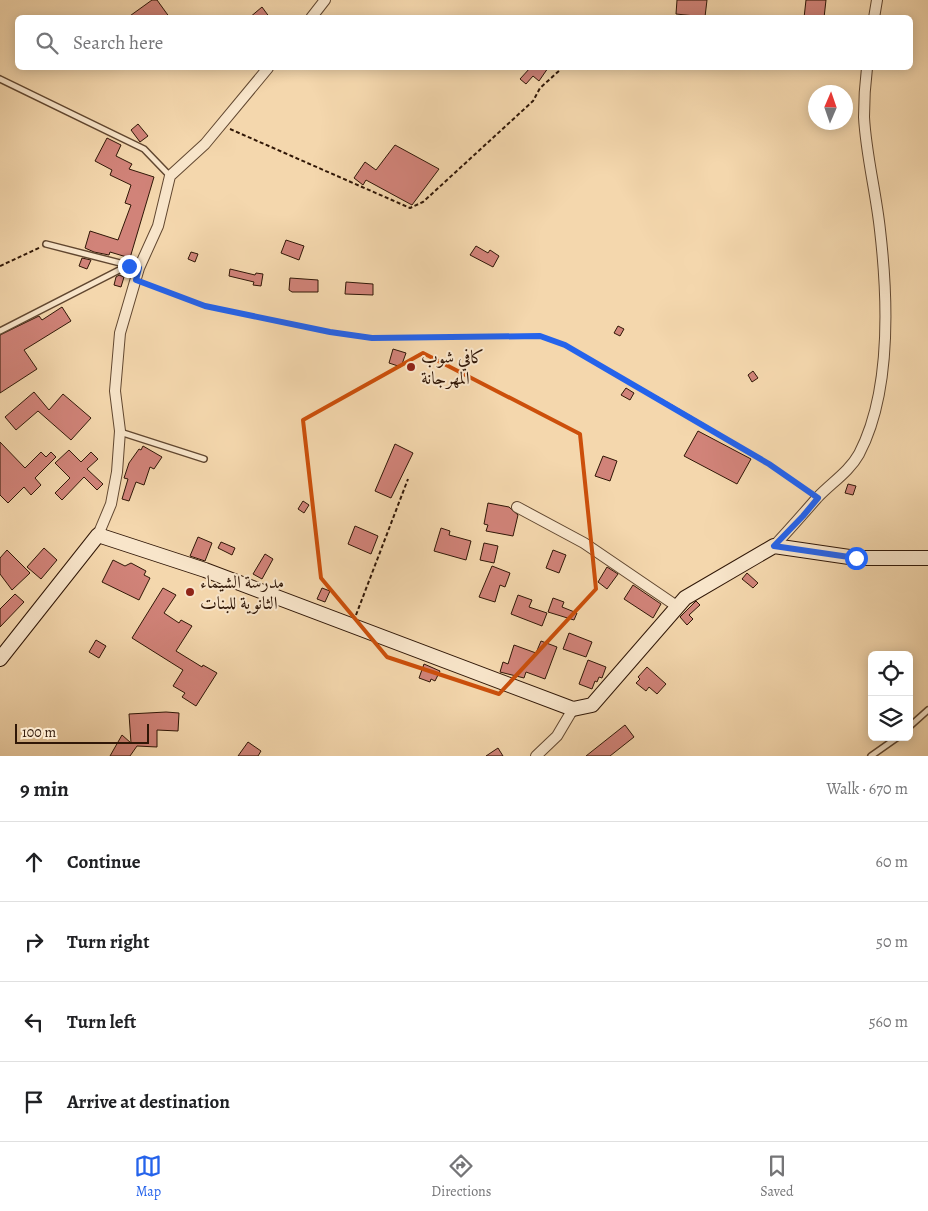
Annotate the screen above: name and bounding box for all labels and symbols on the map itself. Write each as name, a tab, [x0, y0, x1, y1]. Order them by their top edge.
north arrow	[808, 85, 853, 130]
route end	[118, 255, 141, 278]
place label: كافي شوب المهرجانة	[421, 345, 484, 390]
marker: كافي شوب المهرجانة	[405, 361, 417, 373]
route start	[845, 547, 868, 570]
place label: مدرسة الشيماء الثانوية للبنات	[200, 570, 284, 615]
marker: مدرسة الشيماء الثانوية للبنات	[184, 586, 196, 598]
scale bar	[15, 721, 149, 744]

